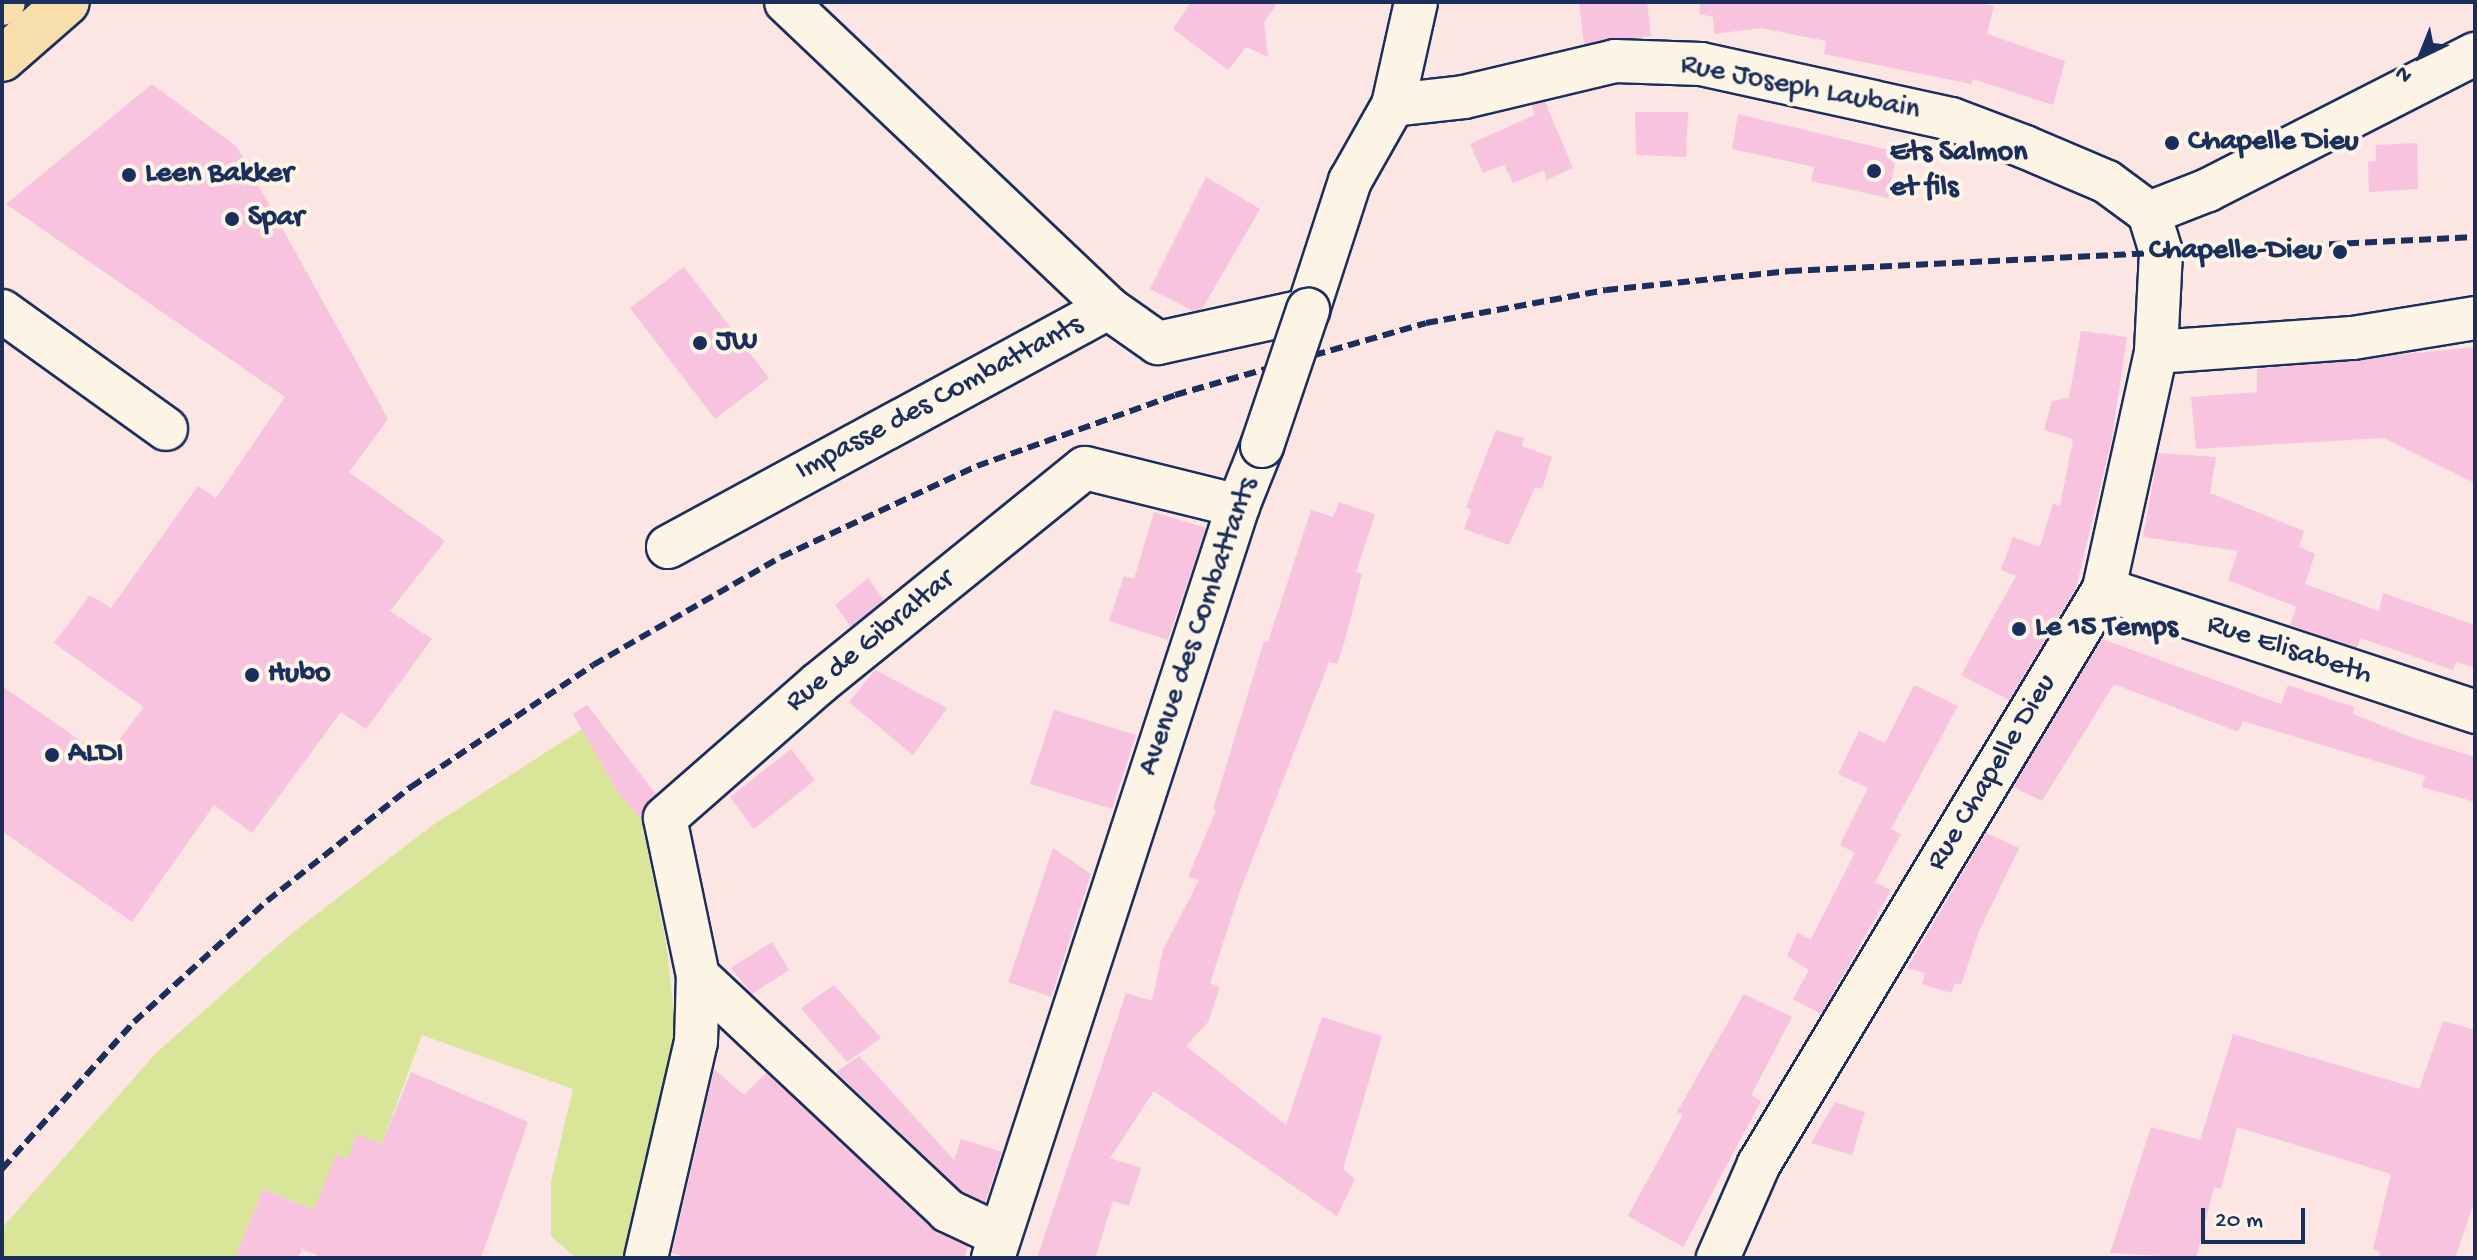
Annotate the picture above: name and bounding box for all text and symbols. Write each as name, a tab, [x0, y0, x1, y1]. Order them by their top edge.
north arrow	[2381, 16, 2461, 96]
street label: Rue Joseph Laubain	[1677, 48, 1923, 130]
text: N	[2391, 59, 2419, 88]
place label: Chapelle Dieu	[2188, 125, 2359, 161]
marker: Chapelle Dieu	[2163, 134, 2181, 152]
place label: Ets Salmon et fils	[1890, 136, 2027, 206]
place label: Leen Bakker	[145, 157, 293, 193]
marker: Ets Salmon et fils	[1865, 162, 1883, 180]
marker: Leen Bakker	[120, 166, 138, 184]
place label: Spar	[248, 201, 304, 237]
marker: Spar	[223, 210, 241, 228]
place label: Chapelle-Dieu	[2149, 234, 2322, 270]
marker: Chapelle-Dieu	[2329, 241, 2351, 263]
street label: Impasse des Combattants	[790, 308, 1090, 490]
place label: JW	[716, 325, 757, 361]
marker: JW	[691, 334, 709, 352]
street label: Avenue des Combattants	[1132, 473, 1268, 781]
street label: Rue de Gibraltar	[779, 563, 963, 721]
street label: Rue Elisabeth	[2202, 607, 2376, 695]
place label: Le 15 Temps	[2035, 611, 2178, 647]
marker: Le 15 Temps	[2010, 620, 2028, 638]
place label: Hubo	[268, 657, 331, 693]
marker: Hubo	[243, 666, 261, 684]
street label: Rue Chapelle Dieu	[1920, 668, 2066, 878]
place label: ALDI	[68, 737, 123, 773]
marker: ALDI	[43, 746, 61, 764]
scale bar	[2205, 1192, 2309, 1242]
text: 20 m	[2215, 1207, 2263, 1236]

